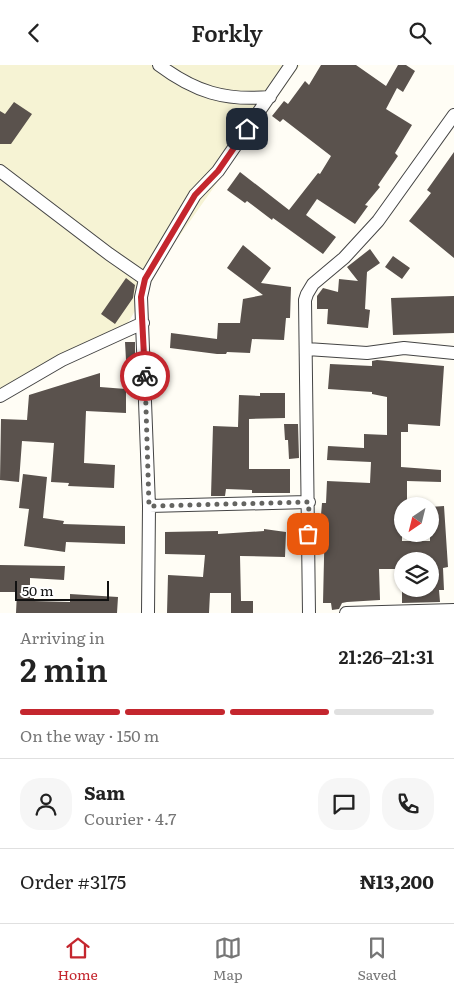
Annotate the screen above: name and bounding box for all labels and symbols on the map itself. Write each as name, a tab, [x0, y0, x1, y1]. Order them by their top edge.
pin	[226, 108, 268, 150]
courier	[120, 351, 170, 401]
north arrow	[394, 497, 439, 543]
pin	[287, 513, 329, 555]
scale bar	[15, 578, 109, 601]

